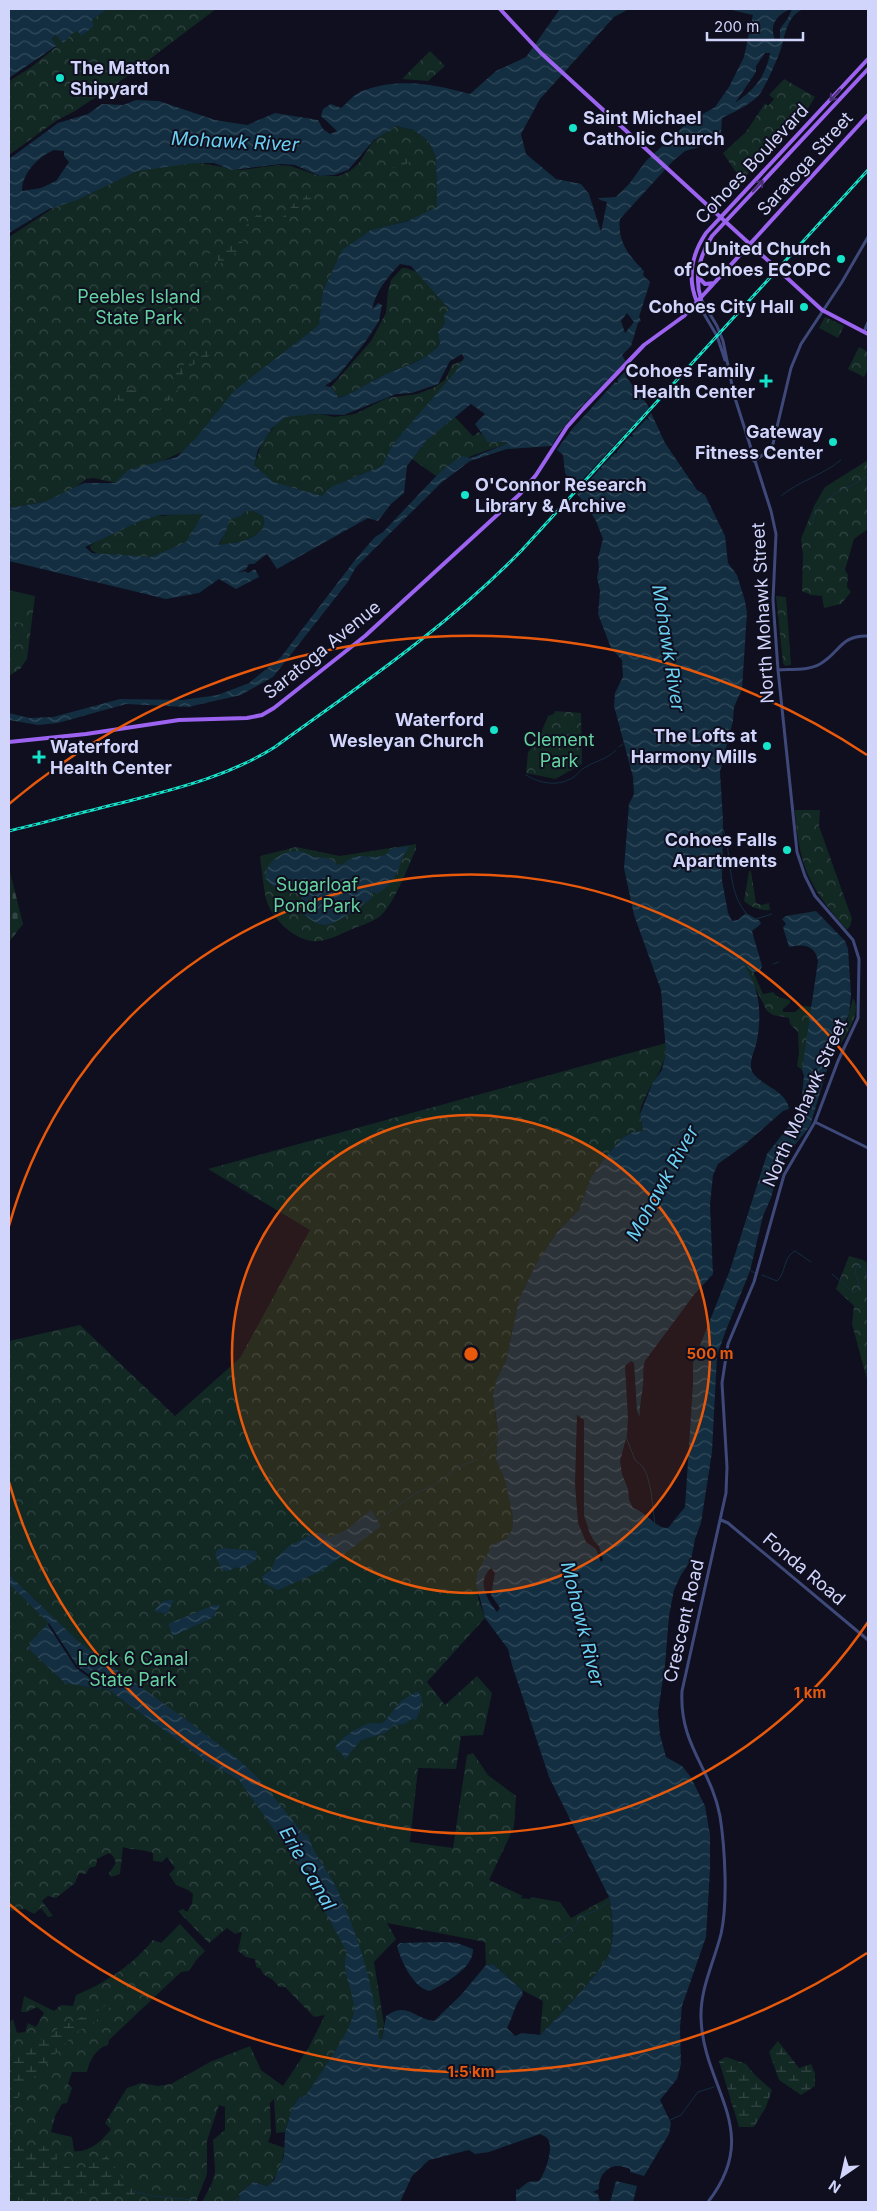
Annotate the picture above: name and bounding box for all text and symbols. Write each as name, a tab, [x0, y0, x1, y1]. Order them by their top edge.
scale bar	[707, 10, 803, 42]
text: 200 m	[714, 17, 759, 36]
place label: The Matton Shipyard	[70, 57, 170, 99]
marker: The Matton Shipyard	[54, 72, 66, 84]
one-way arrow	[829, 88, 841, 101]
street label: Cohoes Boulevard	[691, 100, 812, 228]
place label: Saint Michael Catholic Church	[583, 107, 725, 149]
street label: Saratoga Street	[753, 107, 857, 220]
marker: Saint Michael Catholic Church	[567, 122, 579, 134]
water label: Mohawk River	[170, 127, 300, 156]
one-way arrow	[752, 179, 764, 192]
place label: United Church of Cohoes ECOPC	[674, 238, 831, 280]
marker: United Church of Cohoes ECOPC	[835, 253, 847, 265]
park label: Peebles Island State Park	[77, 286, 201, 328]
place label: Cohoes City Hall	[648, 296, 794, 317]
marker: Cohoes City Hall	[798, 301, 810, 313]
place label: Cohoes Family Health Center	[625, 360, 755, 402]
marker: Cohoes Family Health Center	[759, 374, 773, 388]
place label: Gateway Fitness Center	[695, 421, 823, 463]
marker: Gateway Fitness Center	[827, 436, 839, 448]
place label: O'Connor Research Library & Archive	[475, 474, 647, 516]
marker: O'Connor Research Library & Archive	[459, 489, 471, 501]
street label: North Mohawk Street	[747, 522, 778, 704]
water label: Mohawk River	[647, 583, 690, 714]
street label: Saratoga Avenue	[259, 596, 384, 703]
place label: Waterford Wesleyan Church	[329, 709, 484, 751]
marker: Waterford Wesleyan Church	[488, 724, 500, 736]
place label: The Lofts at Harmony Mills	[631, 725, 757, 767]
park label: Clement Park	[524, 729, 595, 771]
place label: Waterford Health Center	[50, 736, 172, 778]
marker: The Lofts at Harmony Mills	[761, 740, 773, 752]
marker: Waterford Health Center	[32, 750, 46, 764]
place label: Cohoes Falls Apartments	[665, 829, 777, 871]
marker: Cohoes Falls Apartments	[781, 844, 793, 856]
park label: Sugarloaf Pond Park	[273, 874, 361, 916]
street label: North Mohawk Street	[758, 1016, 851, 1190]
water label: Mohawk River	[621, 1121, 704, 1245]
text: 500 m	[686, 1344, 734, 1363]
centre of rings	[462, 1345, 480, 1363]
street label: Fonda Road	[759, 1528, 850, 1609]
street label: Crescent Road	[659, 1557, 708, 1684]
water label: Mohawk River	[556, 1559, 609, 1690]
park label: Lock 6 Canal State Park	[78, 1648, 188, 1690]
text: 1 km	[794, 1683, 826, 1702]
water label: Erie Canal	[274, 1822, 341, 1915]
text: 1.5 km	[448, 2062, 494, 2081]
north arrow	[817, 2151, 867, 2201]
text: N	[825, 2177, 844, 2197]

